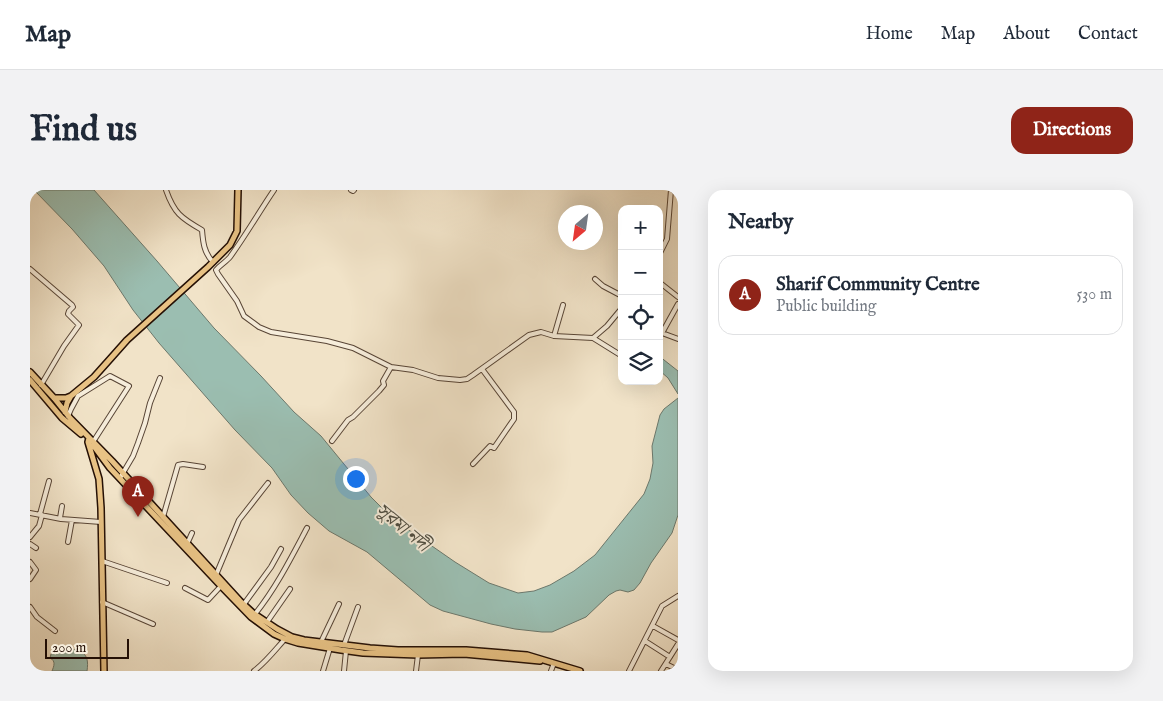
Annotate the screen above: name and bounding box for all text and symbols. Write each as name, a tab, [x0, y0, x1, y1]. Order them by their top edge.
text: Map	[25, 19, 71, 50]
text: Home	[866, 23, 913, 46]
text: Map	[941, 23, 975, 46]
text: About	[1003, 23, 1050, 46]
text: Contact	[1078, 23, 1138, 46]
button: Directions	[1011, 107, 1133, 154]
text: Find us	[30, 108, 137, 153]
north arrow	[558, 205, 603, 250]
map controls	[618, 205, 663, 385]
button: +	[618, 205, 663, 250]
text: Nearby	[728, 209, 793, 236]
button: −	[618, 250, 663, 295]
text: Sharif Community Centre	[776, 273, 980, 297]
text: A	[740, 285, 750, 305]
text: 530 m	[1077, 285, 1112, 305]
button: locate	[618, 295, 663, 340]
text: Public building	[776, 297, 876, 317]
button: layers	[618, 340, 663, 385]
your location	[343, 466, 369, 492]
pin: A	[122, 476, 154, 517]
water label: সুরমা নদী	[370, 498, 436, 559]
scale bar	[45, 636, 129, 659]
text: 200 m	[52, 639, 86, 657]

